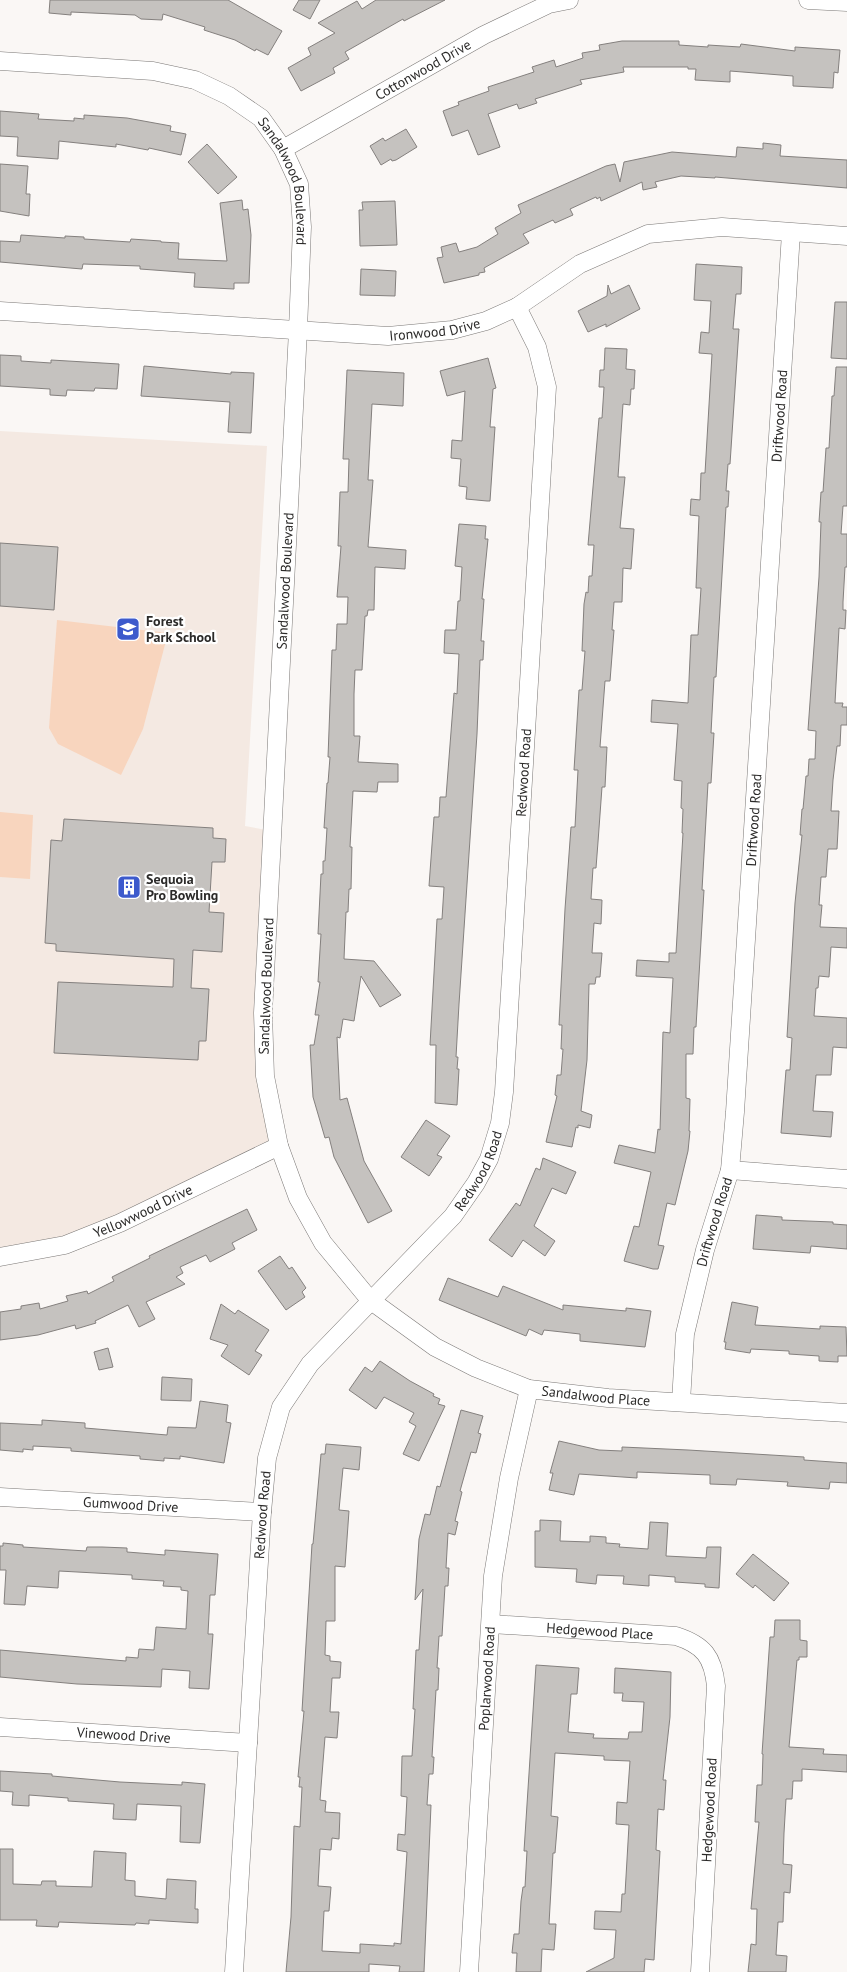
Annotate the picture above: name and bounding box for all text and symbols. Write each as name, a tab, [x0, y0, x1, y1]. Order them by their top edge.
street label: Cottonwood Drive	[372, 35, 474, 104]
street label: Sandalwood Boulevard	[254, 113, 311, 246]
street label: Ironwood Drive	[388, 314, 482, 345]
street label: Driftwood Road	[767, 369, 791, 463]
street label: Sandalwood Boulevard	[272, 512, 298, 650]
place label: Forest Park School	[146, 612, 217, 646]
school or university icon: Forest Park School	[115, 616, 141, 642]
street label: Redwood Road	[512, 728, 535, 817]
street label: Driftwood Road	[742, 773, 766, 867]
place label: Sequoia Pro Bowling	[146, 870, 218, 904]
building icon: Sequoia Pro Bowling	[116, 874, 142, 900]
street label: Sandalwood Boulevard	[255, 917, 277, 1055]
street label: Redwood Road	[450, 1129, 506, 1214]
street label: Driftwood Road	[692, 1175, 736, 1269]
street label: Yellowwood Drive	[91, 1180, 195, 1242]
street label: Sandalwood Place	[541, 1382, 651, 1410]
street label: Redwood Road	[250, 1470, 275, 1560]
street label: Gumwood Drive	[83, 1493, 179, 1516]
street label: Hedgewood Place	[546, 1619, 654, 1644]
street label: Poplarwood Road	[475, 1626, 499, 1731]
street label: Vinewood Drive	[75, 1723, 171, 1747]
street label: Hedgewood Road	[697, 1757, 721, 1863]

